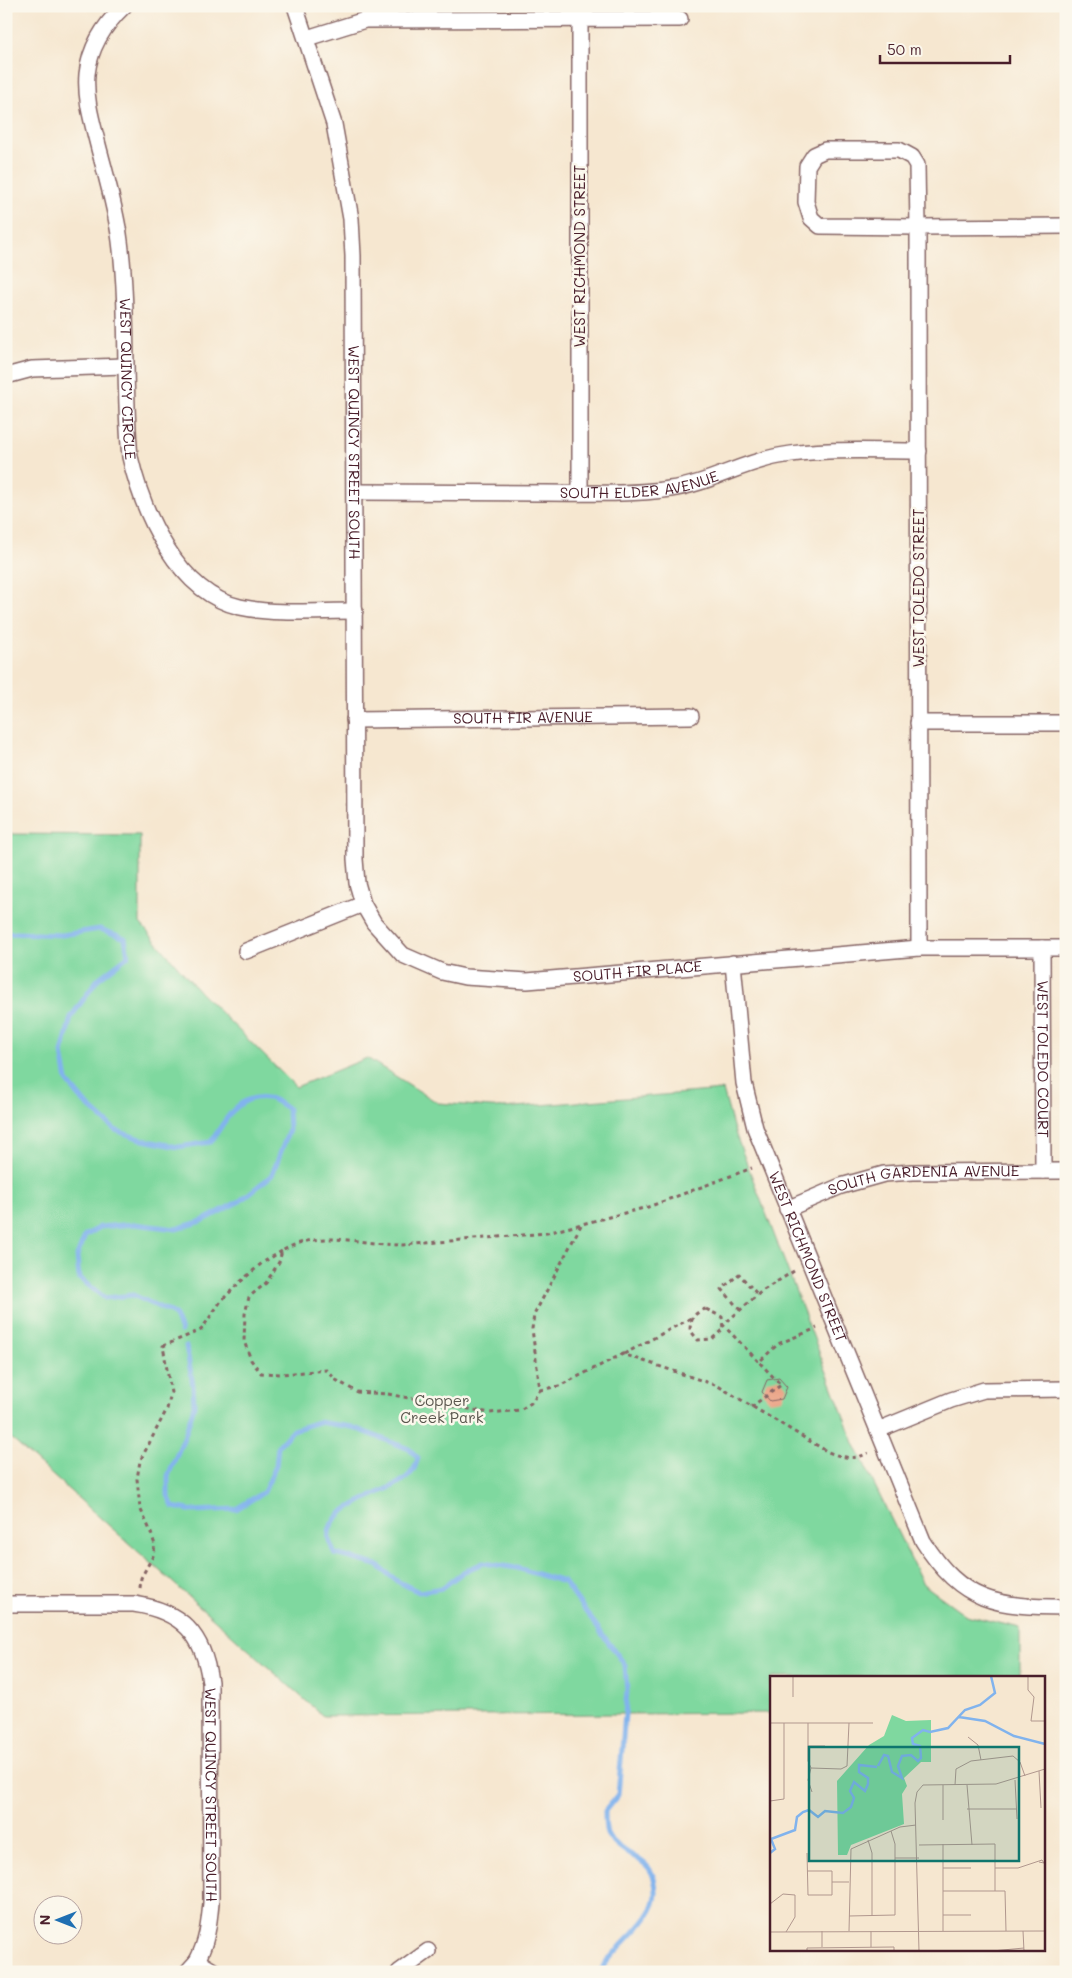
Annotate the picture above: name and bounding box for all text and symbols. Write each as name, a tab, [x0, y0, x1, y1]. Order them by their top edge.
scale bar	[880, 32, 1010, 64]
text: 50 m	[887, 39, 922, 59]
street label: WEST RICHMOND STREET	[569, 165, 589, 347]
street label: WEST QUINCY CIRCLE	[116, 297, 141, 461]
street label: WEST QUINCY STREET SOUTH	[344, 345, 365, 559]
street label: SOUTH ELDER AVENUE	[560, 465, 721, 502]
street label: WEST TOLEDO STREET	[908, 508, 928, 668]
street label: SOUTH FIR AVENUE	[453, 706, 593, 728]
street label: SOUTH FIR PLACE	[572, 955, 703, 986]
street label: WEST TOLEDO COURT	[1033, 980, 1054, 1138]
street label: SOUTH GARDENIA AVENUE	[824, 1160, 1020, 1200]
street label: WEST RICHMOND STREET	[765, 1168, 852, 1345]
park label: Copper Creek Park	[400, 1390, 484, 1427]
inset map	[770, 1676, 1044, 1950]
street label: WEST QUINCY STREET SOUTH	[201, 1687, 222, 1902]
north arrow	[32, 1896, 82, 1946]
text: N	[35, 1915, 54, 1925]

